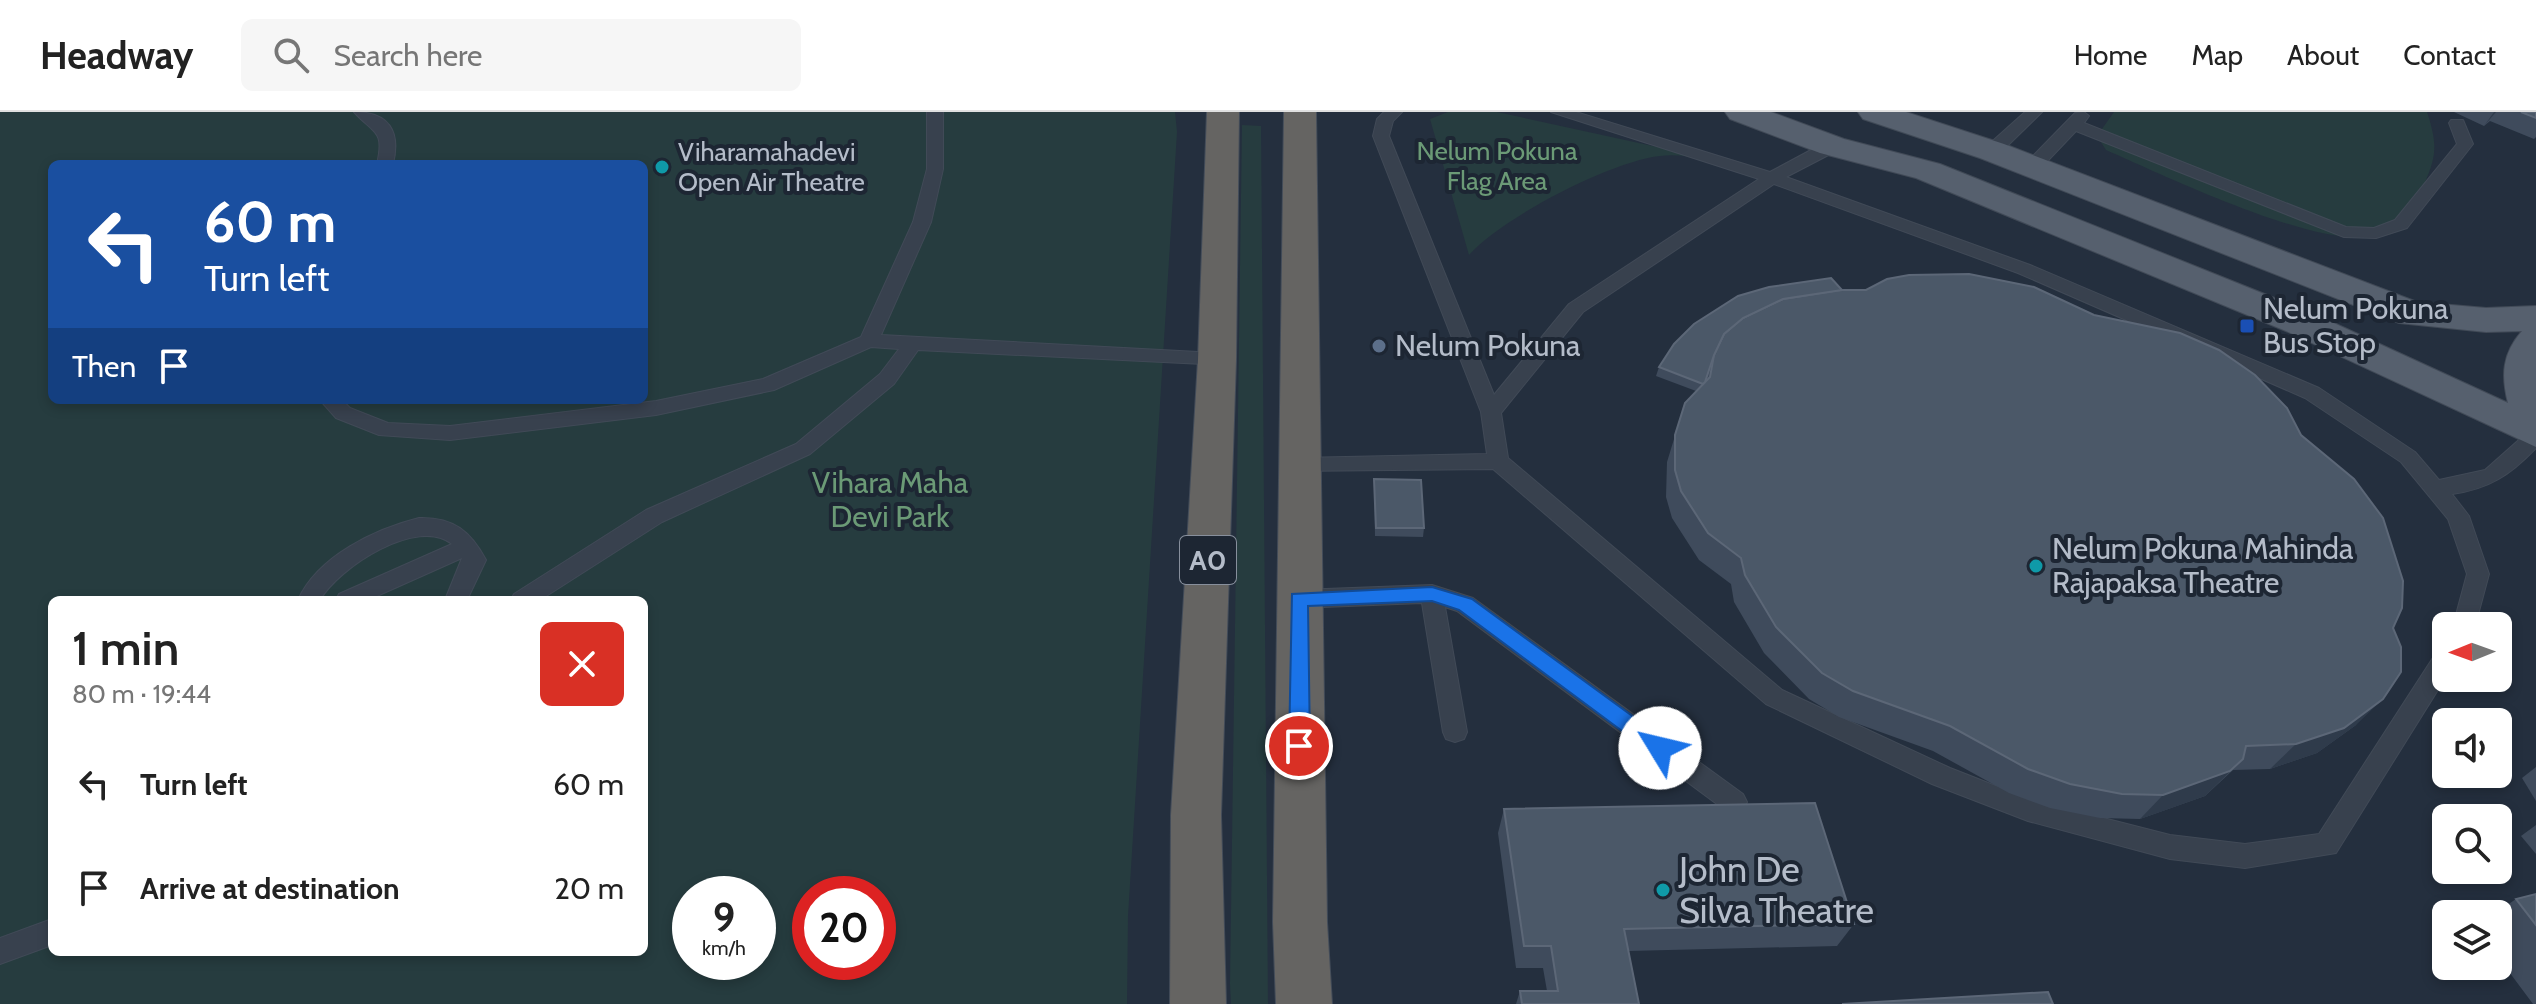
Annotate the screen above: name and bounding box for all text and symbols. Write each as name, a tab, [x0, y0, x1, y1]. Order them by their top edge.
search box	[241, 19, 801, 91]
text: Headway	[40, 32, 193, 79]
icon: search	[269, 33, 313, 77]
text: Search here	[333, 37, 482, 74]
text: Home	[2074, 38, 2147, 72]
text: Map	[2191, 38, 2243, 72]
text: About	[2287, 38, 2359, 72]
text: Contact	[2403, 38, 2496, 72]
park label: Nelum Pokuna Flag Area	[1417, 135, 1578, 197]
place label: Viharamahadevi Open Air Theatre	[678, 136, 865, 198]
marker: Viharamahadevi Open Air Theatre	[653, 158, 671, 176]
text: 60 m	[204, 188, 336, 256]
icon: left	[72, 192, 176, 296]
text: Turn left	[204, 256, 329, 300]
place label: Nelum Pokuna Bus Stop	[2263, 290, 2449, 361]
marker: Nelum Pokuna Bus Stop	[2238, 317, 2256, 335]
place label: Nelum Pokuna	[1395, 327, 1581, 364]
marker: Nelum Pokuna	[1370, 337, 1388, 355]
icon: arrive	[152, 344, 196, 388]
text: Then	[72, 348, 136, 385]
park label: Vihara Maha Devi Park	[812, 464, 969, 535]
place label: Nelum Pokuna Mahinda Rajapaksa Theatre	[2052, 530, 2354, 601]
road number: A0	[1180, 536, 1236, 584]
marker: Nelum Pokuna Mahinda Rajapaksa Theatre	[2027, 557, 2045, 575]
north arrow	[2432, 612, 2512, 692]
map controls	[2432, 612, 2512, 980]
text: 1 min	[72, 619, 179, 677]
button: close	[540, 622, 624, 706]
text: 80 m · 19:44	[72, 678, 211, 710]
position arrow	[1618, 706, 1702, 790]
button: sound	[2432, 708, 2512, 788]
pin	[1265, 712, 1333, 780]
icon: arrive	[1277, 724, 1321, 768]
icon: left	[72, 762, 116, 806]
text: Turn left	[140, 766, 248, 803]
text: 60 m	[553, 766, 624, 803]
button: search	[2432, 804, 2512, 884]
place label: John De Silva Theatre	[1678, 847, 1874, 932]
icon: arrive	[72, 866, 116, 910]
text: Arrive at destination	[140, 870, 400, 907]
text: 20 m	[554, 870, 624, 907]
speed limit sign: 20	[792, 876, 896, 980]
marker: John De Silva Theatre	[1654, 881, 1672, 899]
text: 9	[713, 893, 735, 942]
button: layers	[2432, 900, 2512, 980]
text: km/h	[702, 936, 746, 960]

